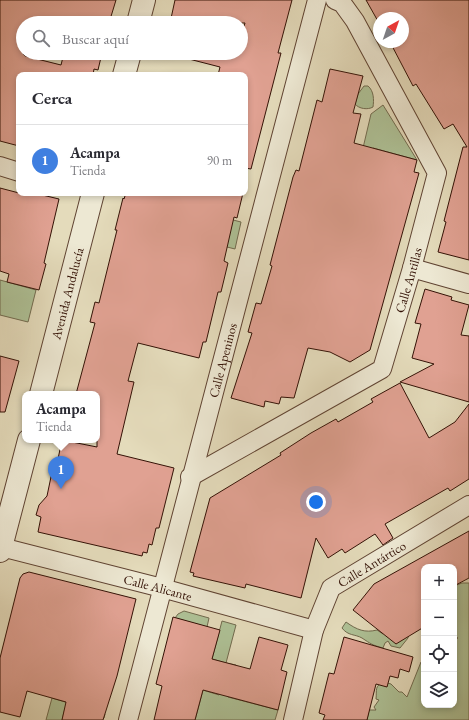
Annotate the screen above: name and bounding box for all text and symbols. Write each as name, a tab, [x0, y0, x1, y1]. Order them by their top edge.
north arrow	[373, 12, 409, 48]
search box	[16, 16, 248, 60]
icon: search	[30, 27, 52, 49]
text: Buscar aquí	[62, 29, 129, 48]
text: Cerca	[32, 87, 72, 109]
text: Acampa	[70, 143, 120, 162]
text: 1	[42, 152, 48, 169]
text: 90 m	[207, 152, 232, 169]
text: Tienda	[70, 162, 106, 179]
street label: Avenida Andalucía	[47, 245, 87, 342]
street label: Calle Antillas	[391, 246, 426, 315]
street label: Calle Apeninos	[204, 321, 240, 399]
popup	[22, 391, 100, 443]
text: Acampa	[36, 399, 86, 418]
text: Tienda	[36, 418, 72, 435]
pin: 1	[48, 456, 74, 489]
your location	[306, 492, 326, 512]
street label: Calle Antártico	[334, 537, 409, 591]
map controls	[421, 564, 457, 708]
button: +	[421, 564, 457, 600]
street label: Calle Alicante	[122, 570, 194, 604]
button: −	[421, 600, 457, 636]
button: locate	[421, 636, 457, 672]
button: layers	[421, 672, 457, 708]

